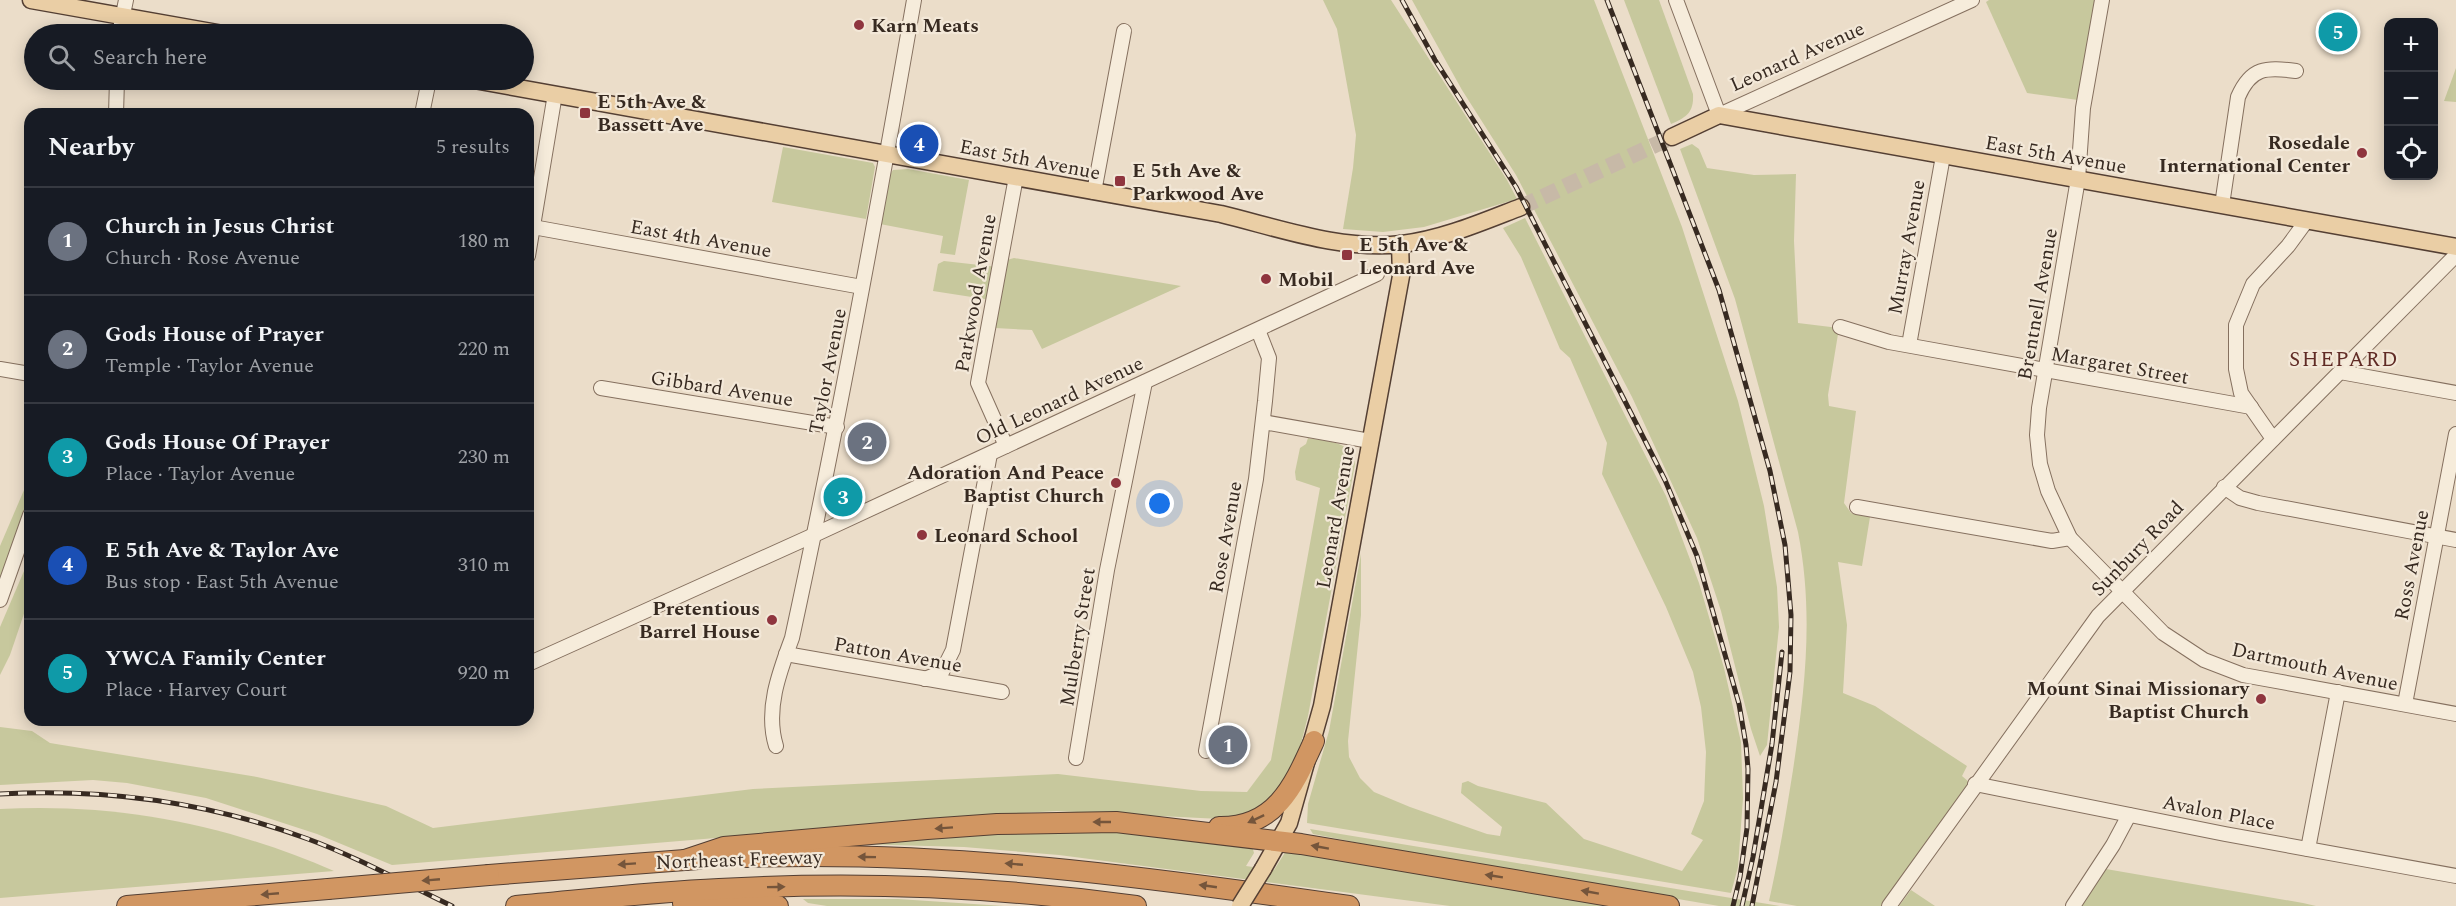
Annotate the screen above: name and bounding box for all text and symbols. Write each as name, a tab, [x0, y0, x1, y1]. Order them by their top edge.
pin: 5	[2318, 9, 2358, 54]
place label: Karn Meats	[871, 11, 979, 41]
street label: Leonard Avenue	[1725, 14, 1870, 100]
marker: Karn Meats	[852, 18, 866, 32]
map controls	[2384, 18, 2438, 180]
button: +	[2384, 18, 2438, 72]
search box	[24, 24, 534, 90]
icon: search	[45, 41, 78, 74]
text: Search here	[93, 41, 207, 74]
button: −	[2384, 72, 2438, 126]
place label: E 5th Ave & Bassett Ave	[597, 87, 707, 140]
marker: E 5th Ave & Bassett Ave	[578, 106, 592, 120]
pin: 4	[900, 122, 938, 166]
button: locate	[2384, 126, 2438, 180]
text: Nearby	[48, 127, 134, 167]
street label: East 5th Avenue	[1983, 128, 2129, 182]
place label: Rosedale International Center	[2159, 128, 2350, 181]
text: 5 results	[436, 132, 510, 162]
street label: East 5th Avenue	[957, 132, 1103, 188]
marker: Rosedale International Center	[2355, 146, 2369, 160]
place label: E 5th Ave & Parkwood Ave	[1132, 156, 1264, 209]
marker: E 5th Ave & Parkwood Ave	[1113, 174, 1127, 188]
street label: Murray Avenue	[1880, 177, 1934, 317]
text: Church in Jesus Christ	[105, 210, 334, 243]
street label: East 4th Avenue	[628, 212, 774, 266]
street label: Parkwood Avenue	[947, 212, 1005, 375]
text: 1	[62, 226, 73, 256]
text: 180 m	[458, 226, 510, 256]
street label: Brentnell Avenue	[2010, 226, 2066, 383]
place label: E 5th Ave & Leonard Ave	[1359, 230, 1475, 283]
text: Church · Rose Avenue	[105, 243, 300, 273]
marker: E 5th Ave & Leonard Ave	[1340, 248, 1354, 262]
place label: Mobil	[1278, 265, 1334, 295]
marker: Mobil	[1259, 272, 1273, 286]
street label: Taylor Avenue	[801, 306, 855, 437]
text: Gods House of Prayer	[105, 318, 324, 351]
text: 2	[62, 334, 73, 364]
text: 220 m	[458, 334, 510, 364]
street label: Margaret Street	[2048, 339, 2191, 393]
district label: SHEPARD	[2289, 344, 2399, 376]
street label: Old Leonard Avenue	[970, 349, 1149, 453]
text: Temple · Taylor Avenue	[105, 351, 314, 381]
street label: Gibbard Avenue	[648, 363, 795, 415]
pin: 2	[848, 420, 886, 464]
text: Gods House Of Prayer	[105, 426, 329, 459]
text: 3	[62, 442, 73, 472]
text: 230 m	[458, 442, 510, 472]
street label: Leonard Avenue	[1309, 443, 1363, 591]
place label: Adoration And Peace Baptist Church	[907, 458, 1104, 511]
text: Place · Taylor Avenue	[105, 459, 295, 489]
pin: 3	[824, 474, 862, 520]
marker: Adoration And Peace Baptist Church	[1109, 476, 1123, 490]
street label: Rose Avenue	[1201, 479, 1251, 596]
your location	[1145, 489, 1174, 518]
street label: Sunbury Road	[2084, 494, 2191, 603]
street label: Ross Avenue	[2387, 507, 2437, 623]
place label: Leonard School	[934, 521, 1078, 551]
marker: Leonard School	[915, 528, 929, 542]
text: E 5th Ave & Taylor Ave	[105, 534, 339, 567]
text: 4	[62, 550, 73, 580]
text: 310 m	[458, 550, 510, 580]
street label: Mulberry Street	[1052, 566, 1104, 709]
text: Bus stop · East 5th Avenue	[105, 567, 339, 597]
place label: Pretentious Barrel House	[639, 594, 760, 647]
marker: Pretentious Barrel House	[765, 613, 779, 627]
street label: Patton Avenue	[831, 629, 964, 681]
street label: Dartmouth Avenue	[2229, 635, 2401, 699]
text: YWCA Family Center	[105, 642, 326, 675]
text: 5	[62, 658, 73, 688]
text: 920 m	[458, 658, 510, 688]
place label: Mount Sinai Missionary Baptist Church	[2027, 674, 2250, 727]
text: Place · Harvey Court	[105, 675, 287, 705]
marker: Mount Sinai Missionary Baptist Church	[2254, 692, 2268, 706]
pin: 1	[1208, 722, 1248, 768]
street label: Avalon Place	[2160, 787, 2278, 839]
one-way arrow	[1246, 814, 1264, 824]
one-way arrow	[1093, 817, 1112, 827]
one-way arrow	[934, 823, 953, 833]
street label: Northeast Freeway	[655, 842, 824, 878]
one-way arrow	[1311, 842, 1330, 851]
one-way arrow	[857, 852, 876, 861]
one-way arrow	[617, 859, 636, 869]
one-way arrow	[1005, 859, 1024, 869]
one-way arrow	[1484, 872, 1503, 881]
one-way arrow	[421, 875, 440, 885]
one-way arrow	[767, 882, 786, 892]
one-way arrow	[1198, 882, 1217, 891]
one-way arrow	[1581, 888, 1600, 897]
one-way arrow	[260, 889, 279, 899]

